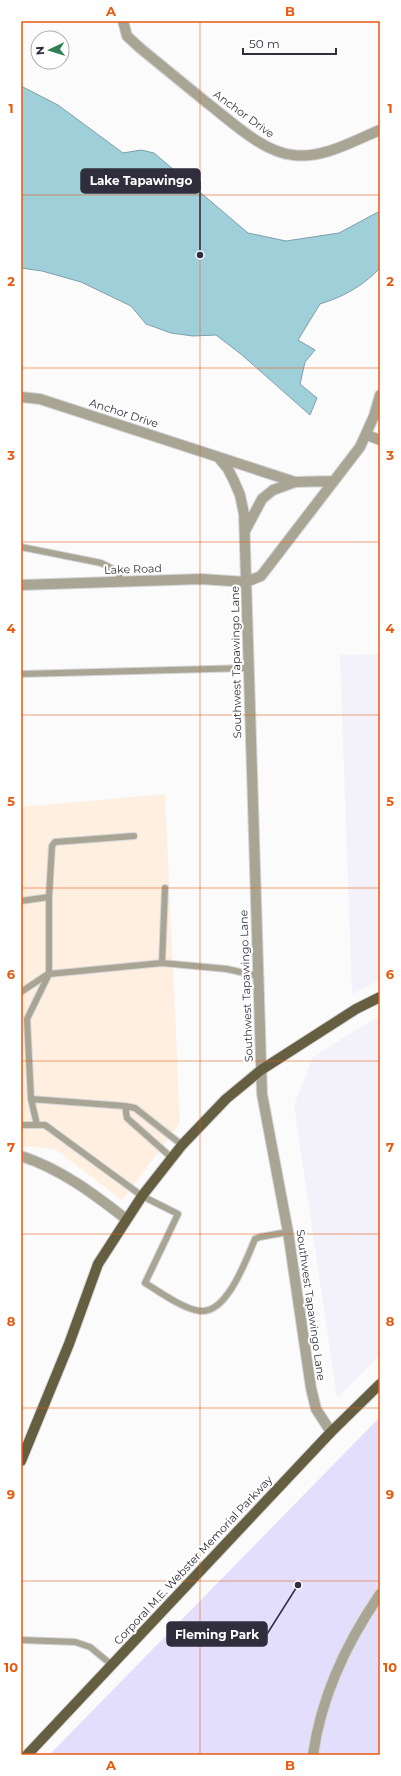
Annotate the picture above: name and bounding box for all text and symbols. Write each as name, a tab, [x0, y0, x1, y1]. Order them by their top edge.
text: A	[105, 3, 117, 19]
text: B	[285, 3, 295, 19]
north arrow	[30, 30, 70, 70]
scale bar	[243, 30, 336, 56]
text: 50 m	[249, 36, 280, 51]
text: N	[33, 46, 47, 56]
street label: Anchor Drive	[211, 87, 277, 141]
text: 1	[8, 100, 14, 116]
text: 1	[387, 100, 393, 116]
callout: Lake Tapawingo	[81, 169, 200, 193]
text: Lake Tapawingo	[90, 173, 192, 188]
text: 2	[7, 273, 15, 289]
text: 2	[386, 273, 394, 289]
street label: Anchor Drive	[88, 395, 161, 431]
text: 3	[6, 447, 15, 463]
text: 3	[385, 447, 394, 463]
street label: Lake Road	[104, 561, 162, 577]
street label: Southwest Tapawingo Lane	[228, 585, 244, 738]
text: 4	[7, 620, 16, 636]
text: 4	[386, 620, 395, 636]
text: 5	[7, 793, 15, 809]
text: 5	[386, 793, 394, 809]
street label: Southwest Tapawingo Lane	[236, 909, 256, 1062]
text: 6	[7, 966, 16, 982]
text: 6	[386, 966, 395, 982]
text: 7	[7, 1139, 15, 1155]
text: 7	[386, 1139, 394, 1155]
street label: Southwest Tapawingo Lane	[293, 1229, 329, 1382]
text: 8	[7, 1313, 16, 1329]
text: 8	[386, 1313, 395, 1329]
street label: Corporal M.E. Webster Memorial Parkway	[111, 1473, 275, 1647]
text: 9	[7, 1486, 15, 1502]
text: 9	[386, 1486, 394, 1502]
callout: Fleming Park	[167, 1622, 267, 1646]
text: Fleming Park	[175, 1627, 259, 1642]
text: 10	[4, 1659, 18, 1675]
text: 10	[383, 1659, 397, 1675]
text: A	[105, 1757, 117, 1773]
text: B	[285, 1757, 295, 1773]

